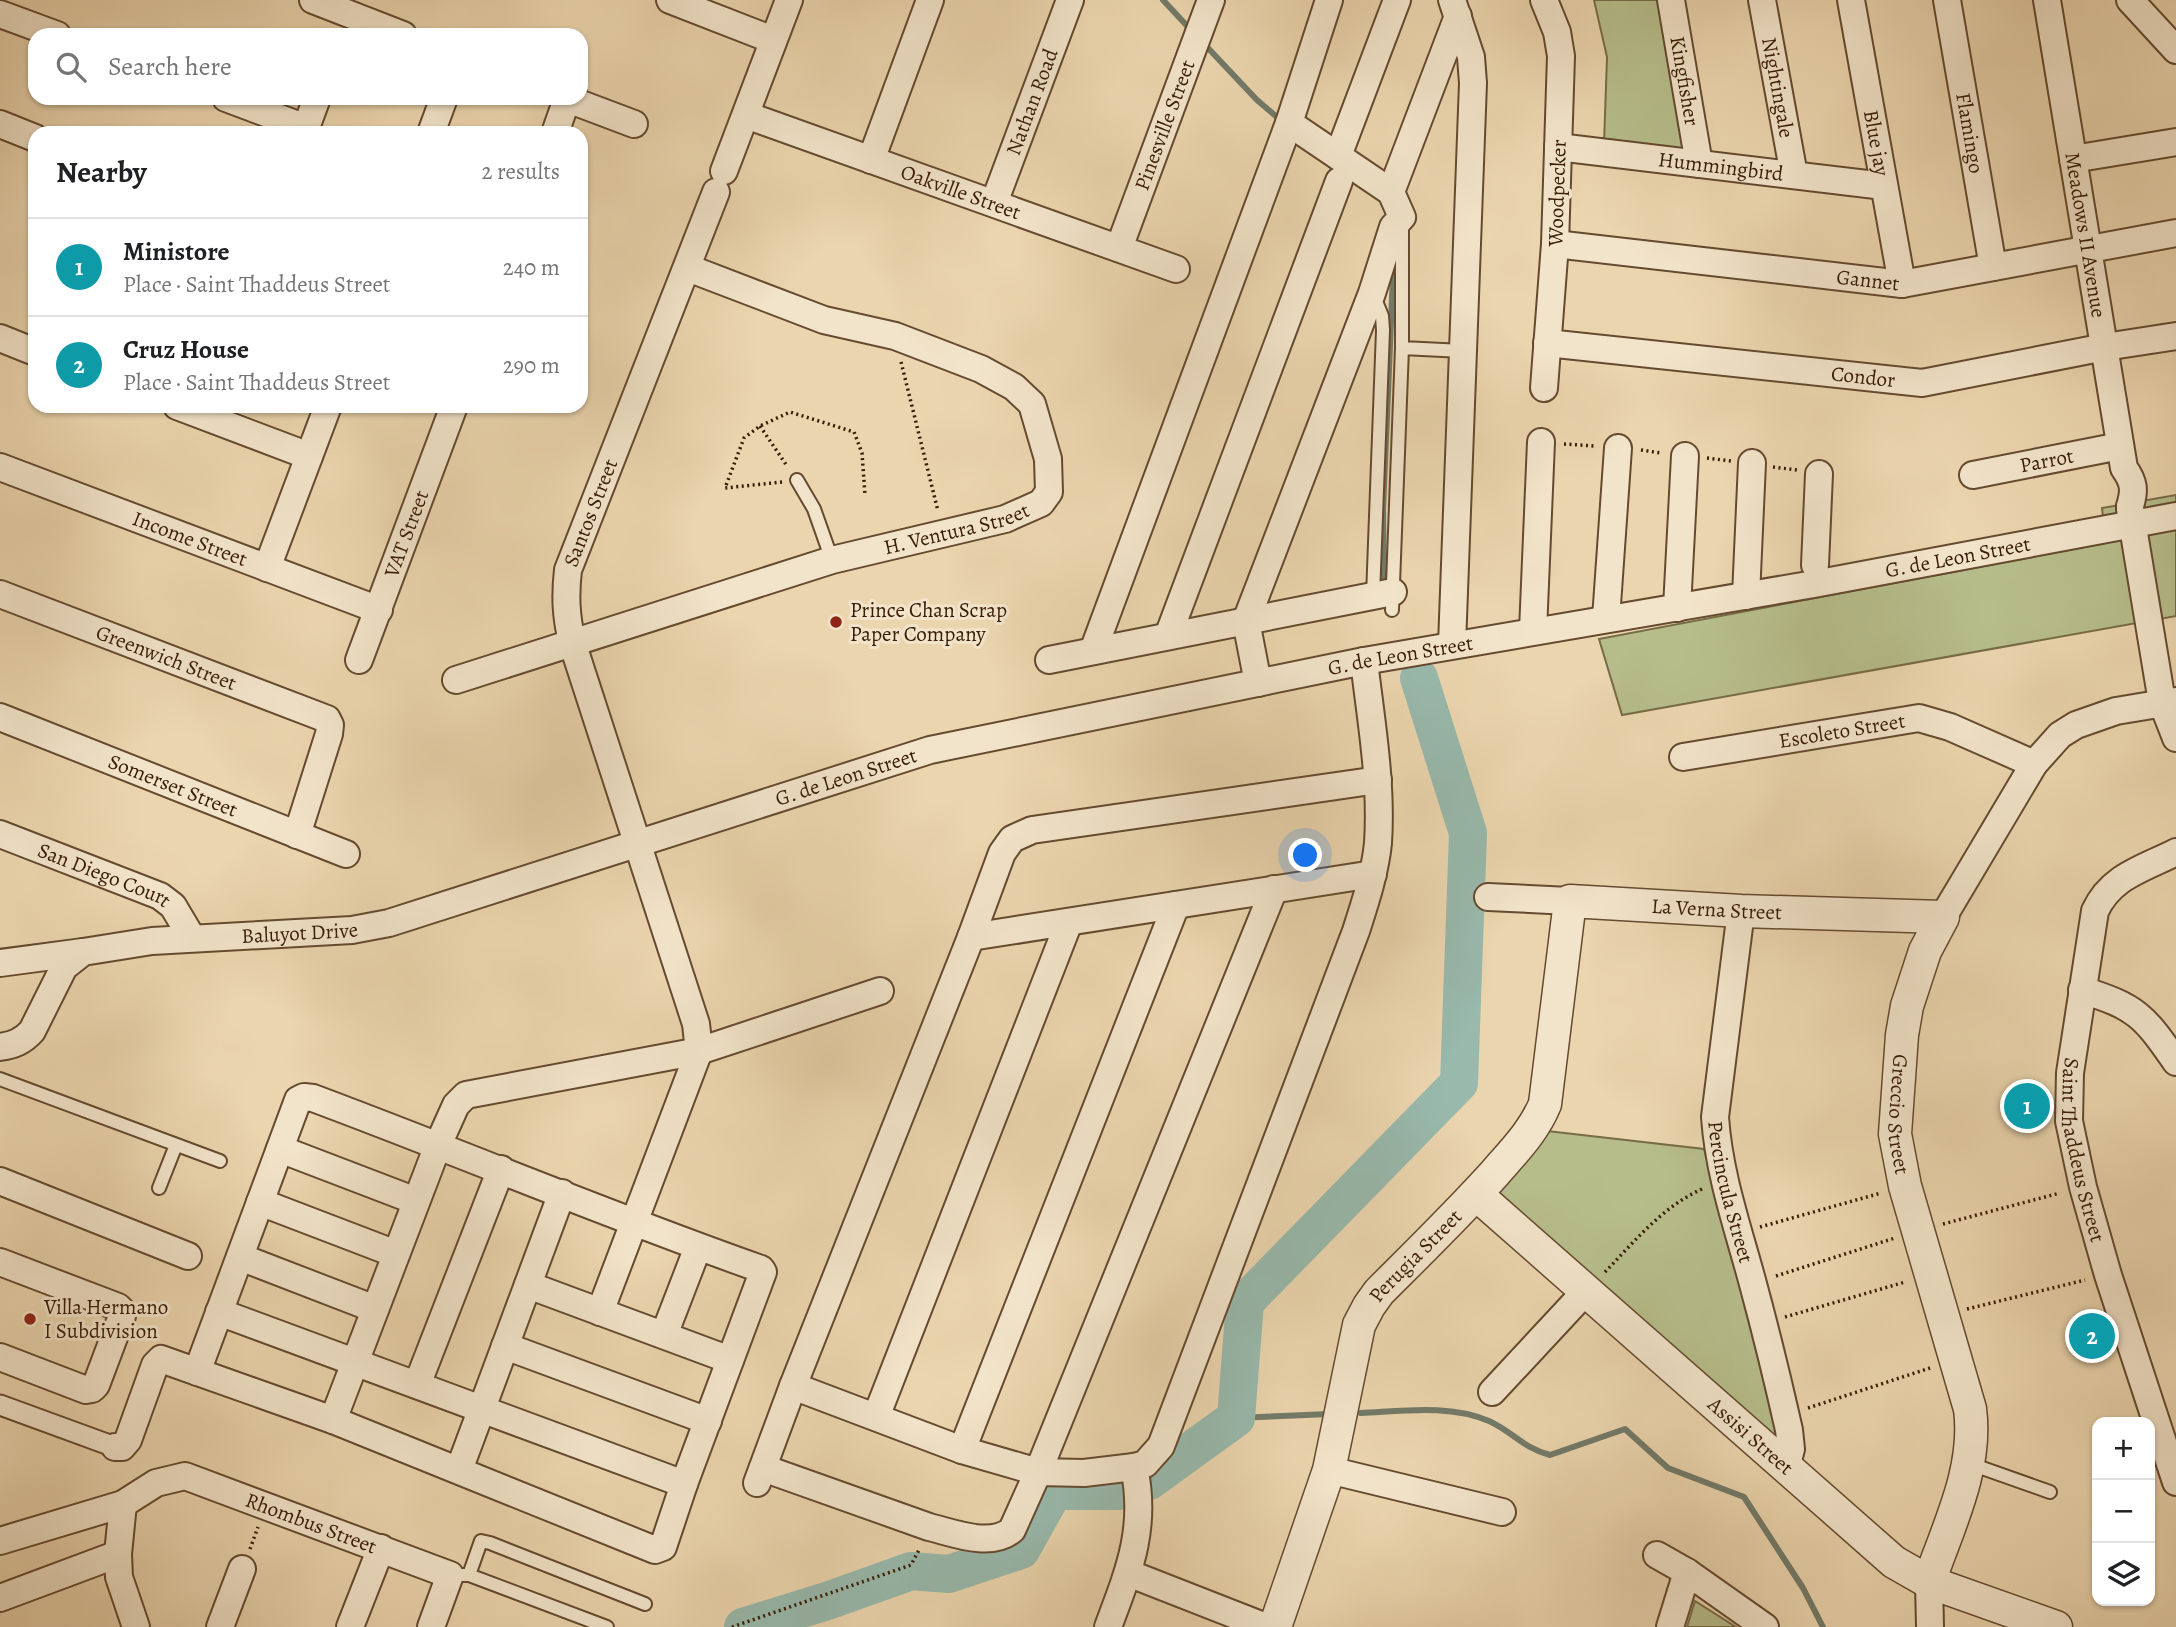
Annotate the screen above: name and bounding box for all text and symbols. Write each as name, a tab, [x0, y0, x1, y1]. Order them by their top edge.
search box	[28, 28, 588, 105]
street label: Kingfisher	[1663, 34, 1706, 128]
street label: Nightingale	[1755, 35, 1801, 140]
street label: Nathan Road	[999, 44, 1065, 159]
icon: search	[52, 48, 90, 86]
text: Search here	[108, 49, 232, 84]
street label: Pinesville Street	[1128, 56, 1202, 195]
street label: Flamingo	[1949, 90, 1991, 176]
street label: Blue jay	[1857, 107, 1896, 179]
street label: Woodpecker	[1541, 139, 1573, 248]
street label: Hummingbird	[1657, 145, 1786, 188]
street label: Meadows II Avenue	[2058, 150, 2113, 320]
text: Nearby	[56, 152, 147, 192]
text: 2 results	[482, 156, 560, 187]
street label: Oakville Street	[897, 158, 1025, 226]
text: Ministore	[123, 234, 230, 269]
text: 1	[75, 252, 83, 283]
text: 240 m	[503, 252, 560, 283]
street label: Gannet	[1835, 263, 1901, 298]
text: Place · Saint Thaddeus Street	[123, 269, 390, 300]
text: Cruz House	[123, 332, 249, 367]
text: 2	[73, 350, 85, 381]
text: 290 m	[503, 350, 560, 381]
street label: Condor	[1830, 359, 1897, 394]
text: Place · Saint Thaddeus Street	[123, 367, 390, 398]
street label: Parrot	[2017, 441, 2076, 479]
street label: Santos Street	[557, 455, 624, 571]
street label: VAT Street	[377, 486, 435, 582]
street label: H. Ventura Street	[881, 496, 1034, 561]
street label: Income Street	[129, 504, 251, 573]
street label: G. de Leon Street	[1883, 530, 2033, 584]
place label: Prince Chan Scrap Paper Company	[850, 596, 1007, 648]
marker: Prince Chan Scrap Paper Company	[828, 614, 844, 630]
street label: Greenwich Street	[92, 618, 241, 697]
street label: G. de Leon Street	[1325, 629, 1475, 682]
street label: Escoleto Street	[1777, 707, 1907, 755]
street label: G. de Leon Street	[772, 741, 920, 813]
street label: Somerset Street	[104, 747, 242, 824]
street label: San Diego Court	[34, 836, 177, 914]
your location	[1288, 838, 1322, 872]
street label: La Verna Street	[1651, 892, 1782, 926]
street label: Baluyot Drive	[241, 915, 360, 950]
street label: Greccio Street	[1881, 1053, 1916, 1177]
street label: Saint Thaddeus Street	[2055, 1056, 2112, 1245]
pin: 1	[2004, 1080, 2050, 1132]
street label: Percincula Street	[1701, 1119, 1760, 1266]
street label: Perugia Street	[1362, 1203, 1468, 1308]
place label: Villa Hermano I Subdivision	[43, 1293, 168, 1345]
pin: 2	[2069, 1310, 2115, 1362]
marker: Villa Hermano I Subdivision	[22, 1311, 38, 1327]
street label: Assisi Street	[1701, 1390, 1800, 1481]
map controls	[2092, 1417, 2155, 1606]
button: +	[2092, 1417, 2155, 1480]
button: −	[2092, 1480, 2155, 1543]
street label: Rhombus Street	[241, 1486, 381, 1560]
button: layers	[2092, 1543, 2155, 1606]

